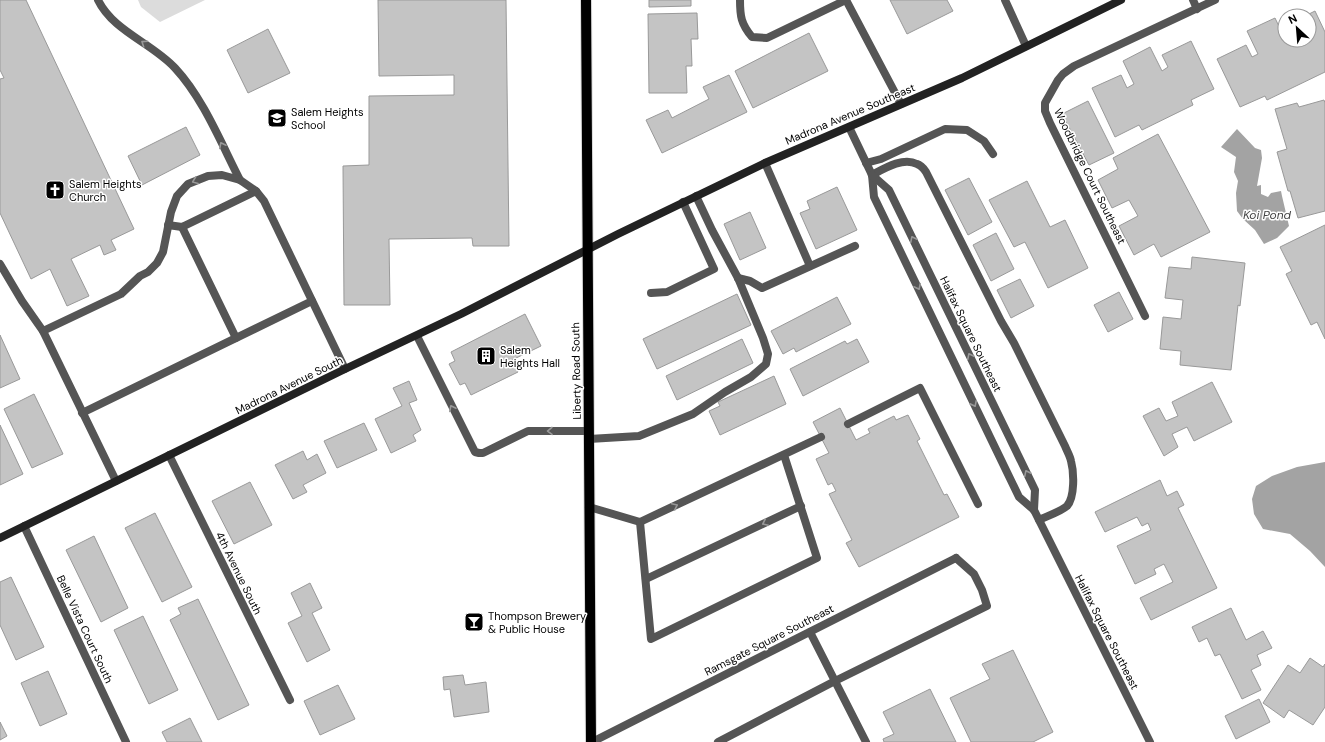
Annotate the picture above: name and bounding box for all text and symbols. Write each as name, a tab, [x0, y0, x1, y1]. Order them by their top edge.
north arrow	[1277, 8, 1317, 48]
text: N	[1286, 11, 1299, 27]
one-way arrow	[141, 40, 148, 48]
street label: Madrona Avenue Southeast	[783, 80, 917, 148]
place label: Salem Heights School	[291, 105, 363, 132]
street label: Woodbridge Court Southeast	[1051, 106, 1129, 246]
school or university icon: Salem Heights School	[266, 107, 288, 129]
one-way arrow	[219, 142, 227, 149]
place label: Salem Heights Church	[69, 177, 141, 204]
one-way arrow	[191, 177, 198, 185]
church icon: Salem Heights Church	[44, 179, 66, 201]
water label: Koi Pond	[1243, 207, 1292, 223]
one-way arrow	[910, 235, 918, 243]
street label: Halifax Square Southeast	[937, 274, 1005, 394]
one-way arrow	[913, 283, 921, 291]
street label: Liberty Road South	[568, 322, 584, 420]
place label: Salem Heights Hall	[500, 343, 560, 370]
building icon: Salem Heights Hall	[475, 345, 497, 367]
one-way arrow	[967, 352, 975, 360]
street label: Madrona Avenue South	[233, 353, 345, 417]
one-way arrow	[970, 400, 977, 408]
one-way arrow	[449, 405, 457, 412]
one-way arrow	[547, 427, 553, 435]
one-way arrow	[1024, 469, 1032, 477]
one-way arrow	[671, 503, 679, 511]
one-way arrow	[762, 518, 770, 526]
street label: 4th Avenue South	[213, 529, 265, 617]
street label: Halifax Square Southeast	[1072, 572, 1142, 692]
street label: Belle Vista Court South	[54, 573, 116, 685]
street label: Ramsgate Square Southeast	[702, 601, 836, 679]
place label: Thompson Brewery & Public House	[488, 609, 586, 636]
bar icon: Thompson Brewery & Public House	[463, 611, 485, 633]

